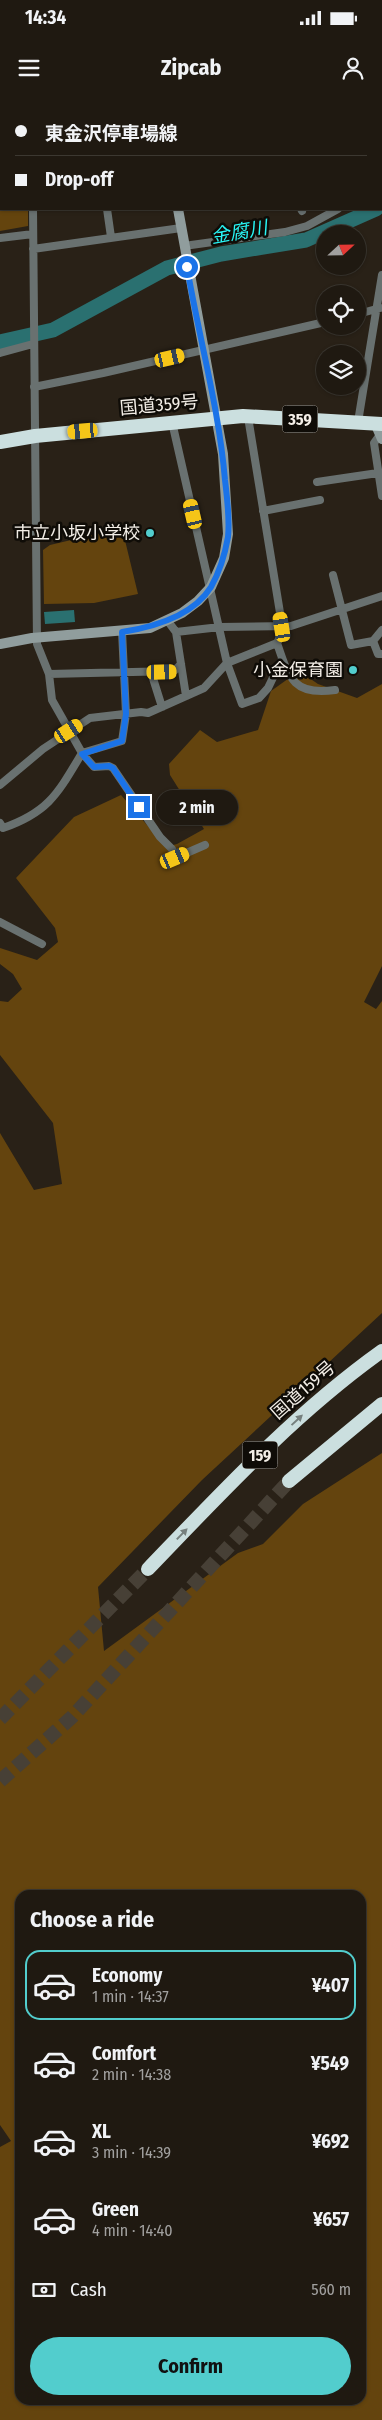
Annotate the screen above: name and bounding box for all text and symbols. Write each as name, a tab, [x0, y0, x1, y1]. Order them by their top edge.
text: 14:34	[25, 6, 66, 29]
icon: menu	[15, 54, 43, 82]
text: Zipcab	[161, 54, 221, 81]
icon: person	[339, 54, 367, 82]
text: 東金沢停車場線	[45, 122, 178, 145]
text: Drop-off	[45, 168, 113, 191]
water label: 金腐川	[209, 215, 271, 248]
north arrow	[316, 225, 366, 275]
map controls	[316, 225, 366, 395]
route start	[176, 256, 198, 278]
button: locate	[316, 285, 366, 335]
button: layers	[316, 345, 366, 395]
car	[153, 347, 186, 369]
street label: 国道359号	[119, 391, 199, 419]
road number: 359	[282, 406, 318, 432]
car	[67, 422, 98, 440]
car	[182, 498, 203, 530]
place label: 市立小坂小学校	[14, 522, 140, 544]
marker: 市立小坂小学校	[144, 527, 156, 539]
car	[272, 611, 291, 643]
place label: 小金保育園	[253, 659, 343, 681]
car	[146, 664, 177, 680]
marker: 小金保育園	[347, 664, 359, 676]
car	[52, 717, 85, 745]
callout: 2 min	[156, 790, 239, 824]
route end	[128, 796, 150, 818]
text: 2 min	[179, 798, 215, 817]
car	[158, 845, 191, 871]
street label: 国道159号	[266, 1356, 340, 1424]
one-way arrow	[291, 1414, 303, 1426]
road number: 159	[242, 1442, 278, 1468]
one-way arrow	[176, 1529, 188, 1541]
text: Choose a ride	[30, 1906, 154, 1933]
icon: car	[32, 1963, 77, 2008]
text: Economy	[92, 1964, 162, 1987]
text: ¥407	[312, 1974, 349, 1997]
text: 1 min · 14:37	[92, 1987, 169, 2006]
icon: car	[32, 2041, 77, 2086]
text: Comfort	[92, 2042, 156, 2065]
text: ¥549	[311, 2052, 349, 2075]
text: 2 min · 14:38	[92, 2065, 171, 2084]
icon: car	[32, 2119, 77, 2164]
text: XL	[92, 2120, 111, 2143]
text: ¥692	[312, 2130, 349, 2153]
text: 3 min · 14:39	[92, 2143, 171, 2162]
icon: car	[32, 2197, 77, 2242]
text: Green	[92, 2198, 139, 2221]
text: ¥657	[313, 2208, 349, 2231]
text: 4 min · 14:40	[92, 2221, 173, 2240]
icon: cash	[30, 2276, 58, 2304]
text: Cash	[70, 2278, 107, 2301]
text: 560 m	[311, 2280, 351, 2299]
button: Confirm	[30, 2337, 351, 2395]

